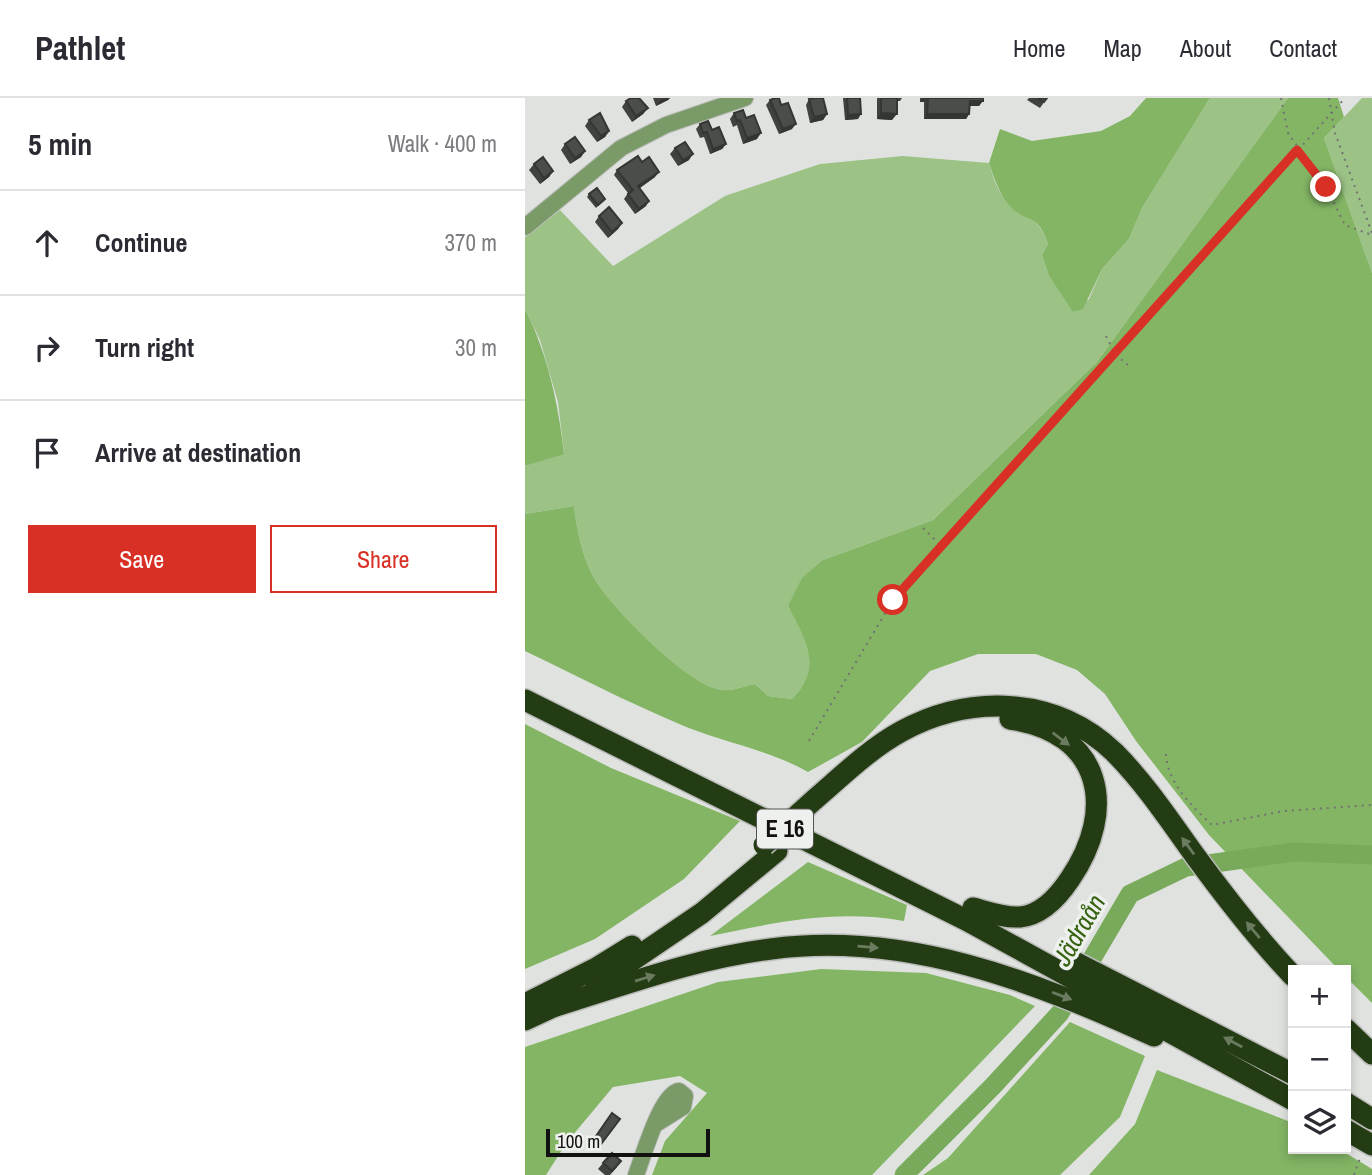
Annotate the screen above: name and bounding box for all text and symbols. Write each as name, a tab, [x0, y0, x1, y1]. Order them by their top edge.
text: Pathlet	[35, 26, 125, 70]
text: Home	[1013, 32, 1065, 64]
text: Map	[1103, 32, 1142, 64]
text: About	[1180, 32, 1231, 64]
text: Contact	[1269, 32, 1337, 64]
text: 5 min	[28, 124, 92, 164]
text: Walk · 400 m	[388, 128, 497, 159]
route end	[1310, 171, 1341, 202]
icon: ahead	[28, 224, 66, 262]
text: Continue	[95, 225, 187, 260]
text: 370 m	[445, 227, 497, 258]
icon: right	[28, 329, 66, 367]
text: Turn right	[95, 330, 194, 365]
text: 30 m	[455, 332, 497, 363]
icon: arrive	[28, 434, 66, 472]
text: Arrive at destination	[95, 435, 301, 470]
button: Save	[28, 525, 256, 593]
button: Share	[270, 525, 497, 593]
route start	[877, 584, 908, 615]
one-way arrow	[1051, 731, 1069, 746]
road number: E 16	[757, 810, 813, 848]
one-way arrow	[1181, 837, 1195, 855]
water label: Jädraån	[1044, 888, 1113, 973]
one-way arrow	[1246, 921, 1261, 938]
one-way arrow	[858, 942, 880, 953]
map controls	[1288, 965, 1351, 1154]
button: +	[1288, 965, 1351, 1028]
one-way arrow	[634, 973, 655, 983]
one-way arrow	[1052, 991, 1073, 1002]
button: −	[1288, 1028, 1351, 1091]
one-way arrow	[1223, 1036, 1243, 1048]
button: layers	[1288, 1091, 1351, 1154]
scale bar	[546, 1126, 711, 1158]
text: 100 m	[557, 1128, 600, 1154]

